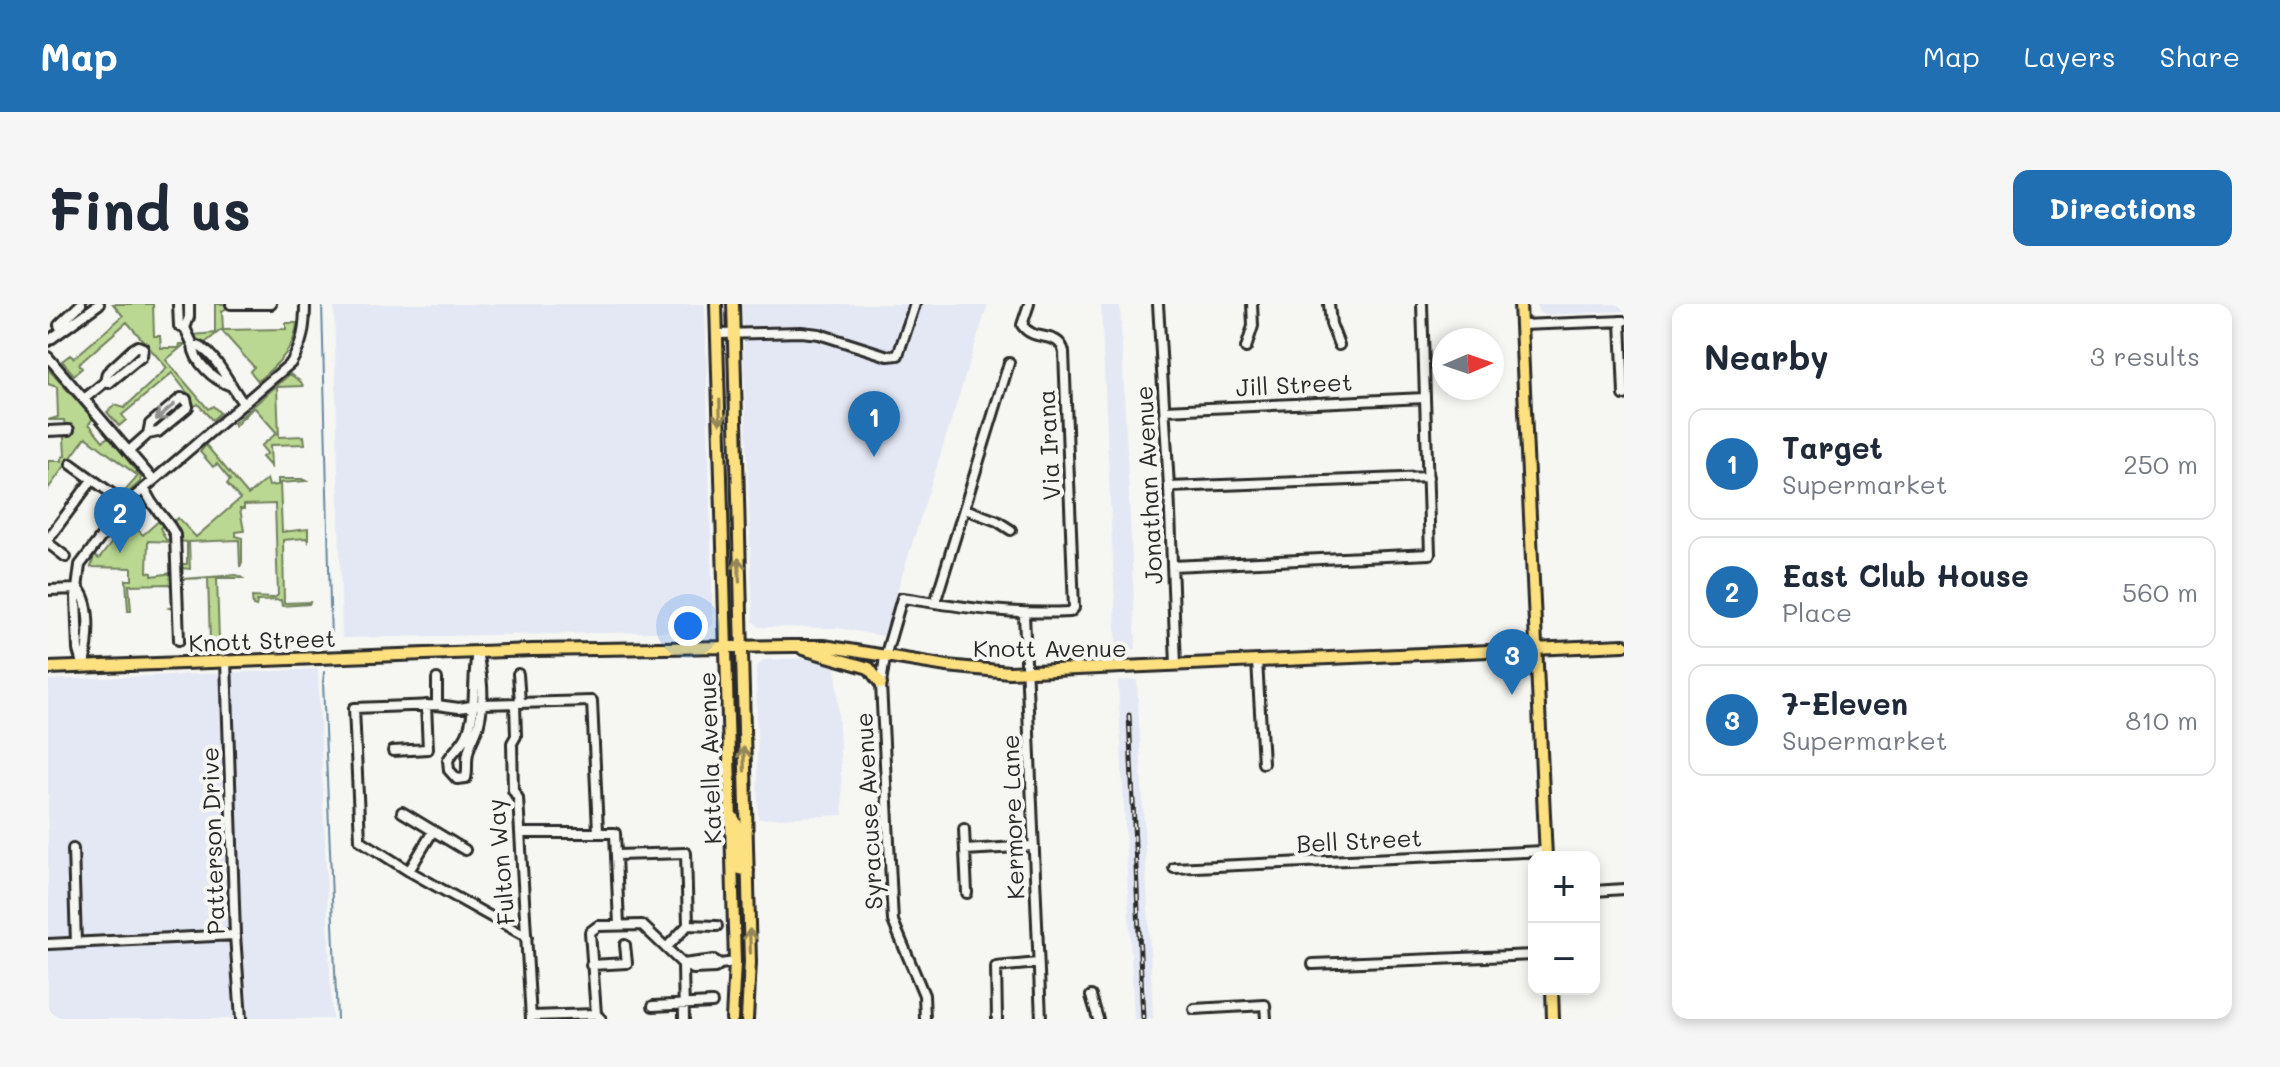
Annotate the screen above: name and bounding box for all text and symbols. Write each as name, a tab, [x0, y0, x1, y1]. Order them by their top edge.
text: Map	[40, 31, 118, 81]
text: Map	[1923, 38, 1980, 74]
text: Layers	[2024, 38, 2116, 74]
text: Share	[2160, 38, 2240, 74]
button: Directions	[2013, 170, 2232, 246]
text: Find us	[48, 172, 251, 245]
north arrow	[1432, 328, 1504, 400]
text: Nearby	[1704, 334, 1829, 379]
text: 3 results	[2090, 339, 2200, 373]
street label: Jill Street	[1235, 365, 1353, 403]
street label: Jonathan Avenue	[1127, 385, 1169, 585]
street label: Via Irana	[1030, 389, 1066, 501]
pin: 1	[848, 391, 900, 457]
one-way arrow	[712, 398, 728, 425]
one-way arrow	[155, 403, 175, 421]
text: Target	[1782, 427, 1883, 467]
text: 1	[1726, 447, 1738, 481]
text: 250 m	[2123, 447, 2198, 481]
text: Supermarket	[1782, 467, 1947, 501]
pin: 2	[94, 487, 146, 553]
text: East Club House	[1782, 555, 2029, 595]
one-way arrow	[731, 557, 746, 584]
text: 2	[1725, 575, 1739, 609]
text: 560 m	[2122, 575, 2198, 609]
text: Place	[1782, 595, 1852, 629]
your location	[668, 606, 708, 646]
street label: Knott Street	[188, 622, 336, 658]
pin: 3	[1486, 629, 1538, 695]
street label: Knott Avenue	[973, 632, 1127, 663]
street label: Katella Avenue	[690, 671, 728, 845]
text: 7-Eleven	[1782, 683, 1908, 723]
text: 3	[1724, 703, 1740, 737]
text: 810 m	[2126, 703, 2198, 737]
street label: Syracuse Avenue	[847, 712, 889, 910]
text: Supermarket	[1782, 723, 1947, 757]
street label: Kermore Lane	[994, 734, 1030, 900]
one-way arrow	[737, 746, 752, 773]
street label: Patterson Drive	[193, 747, 231, 935]
street label: Fulton Way	[479, 797, 521, 927]
street label: Bell Street	[1295, 821, 1423, 859]
map controls	[1528, 851, 1600, 995]
button: +	[1528, 851, 1600, 923]
button: −	[1528, 923, 1600, 995]
one-way arrow	[742, 928, 757, 955]

